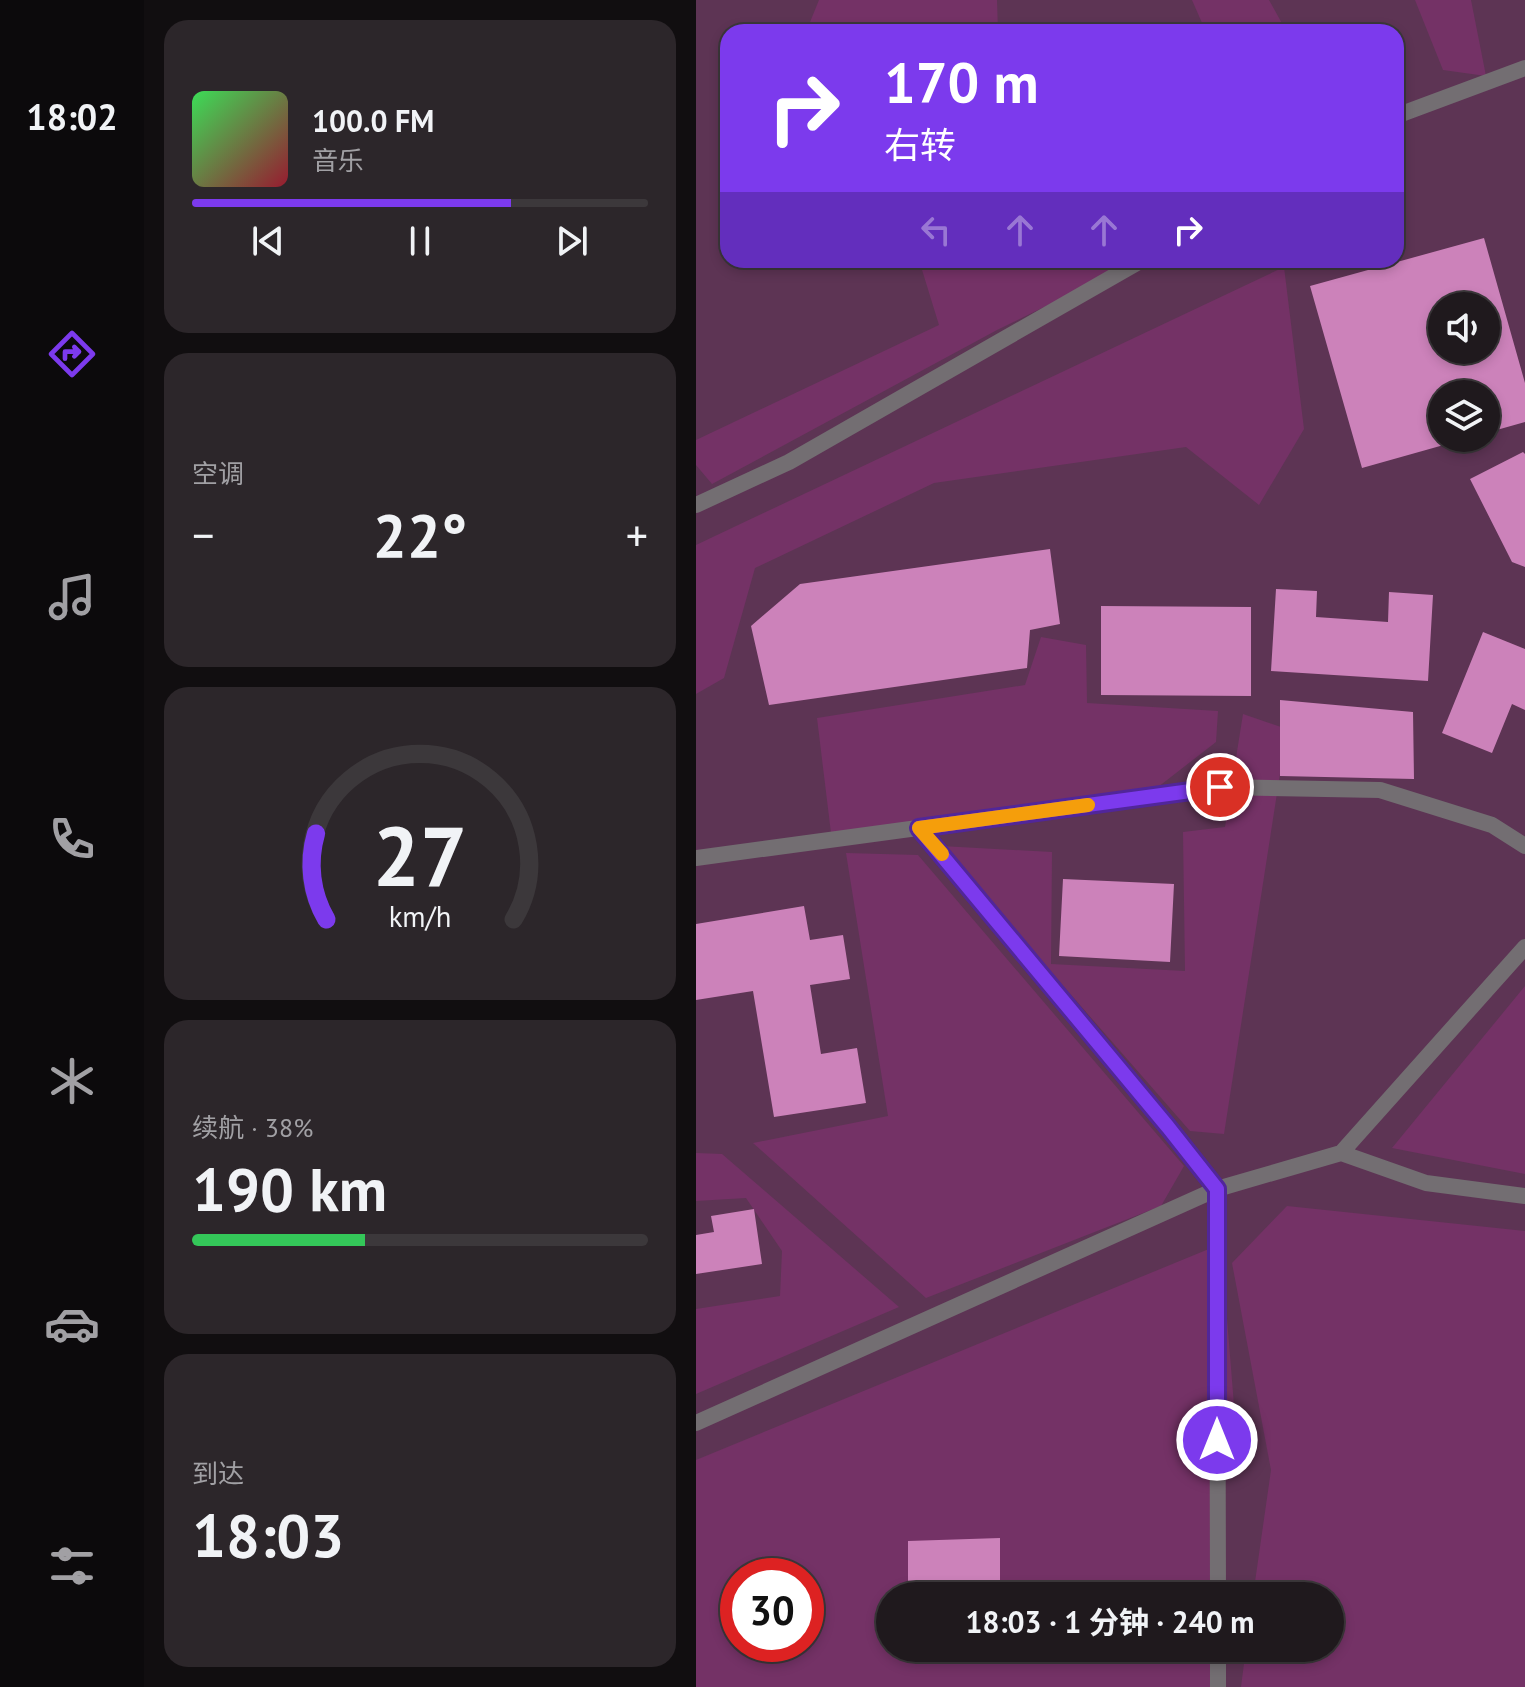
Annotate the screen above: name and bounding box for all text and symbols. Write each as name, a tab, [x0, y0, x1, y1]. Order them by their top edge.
text: 170 m	[884, 46, 1039, 118]
icon: right	[752, 56, 856, 160]
text: 18:02	[26, 93, 118, 140]
text: 100.0 FM	[312, 101, 434, 140]
text: 右转	[884, 121, 956, 168]
text: 音乐	[312, 144, 364, 177]
icon: left	[914, 208, 958, 252]
icon: ahead	[998, 208, 1042, 252]
icon: ahead	[1082, 208, 1126, 252]
icon: right	[1166, 208, 1210, 252]
icon: previous	[246, 219, 290, 263]
icon: pause	[398, 219, 442, 263]
icon: next	[550, 219, 594, 263]
map controls	[1428, 292, 1500, 452]
button: sound	[1428, 292, 1500, 364]
icon: directions	[44, 326, 100, 382]
button: layers	[1428, 380, 1500, 452]
text: 空调	[192, 457, 244, 490]
text: 22°	[373, 496, 467, 574]
text: −	[192, 506, 214, 563]
text: +	[626, 506, 648, 563]
icon: music	[44, 569, 100, 625]
pin	[1186, 753, 1254, 821]
icon: arrive	[1198, 765, 1242, 809]
text: 27	[373, 800, 467, 908]
icon: phone	[44, 811, 100, 867]
text: km/h	[389, 898, 451, 935]
icon: climate	[44, 1053, 100, 1109]
text: 续航 · 38%	[192, 1111, 313, 1144]
text: 190 km	[192, 1150, 387, 1228]
icon: car	[44, 1296, 100, 1352]
position arrow	[1175, 1398, 1259, 1482]
text: 到达	[192, 1457, 244, 1490]
text: 18:03	[192, 1496, 344, 1574]
icon: filters	[44, 1538, 100, 1594]
speed limit sign: 30	[720, 1558, 824, 1662]
text: 18:03 · 1 分钟 · 240 m	[965, 1602, 1255, 1641]

